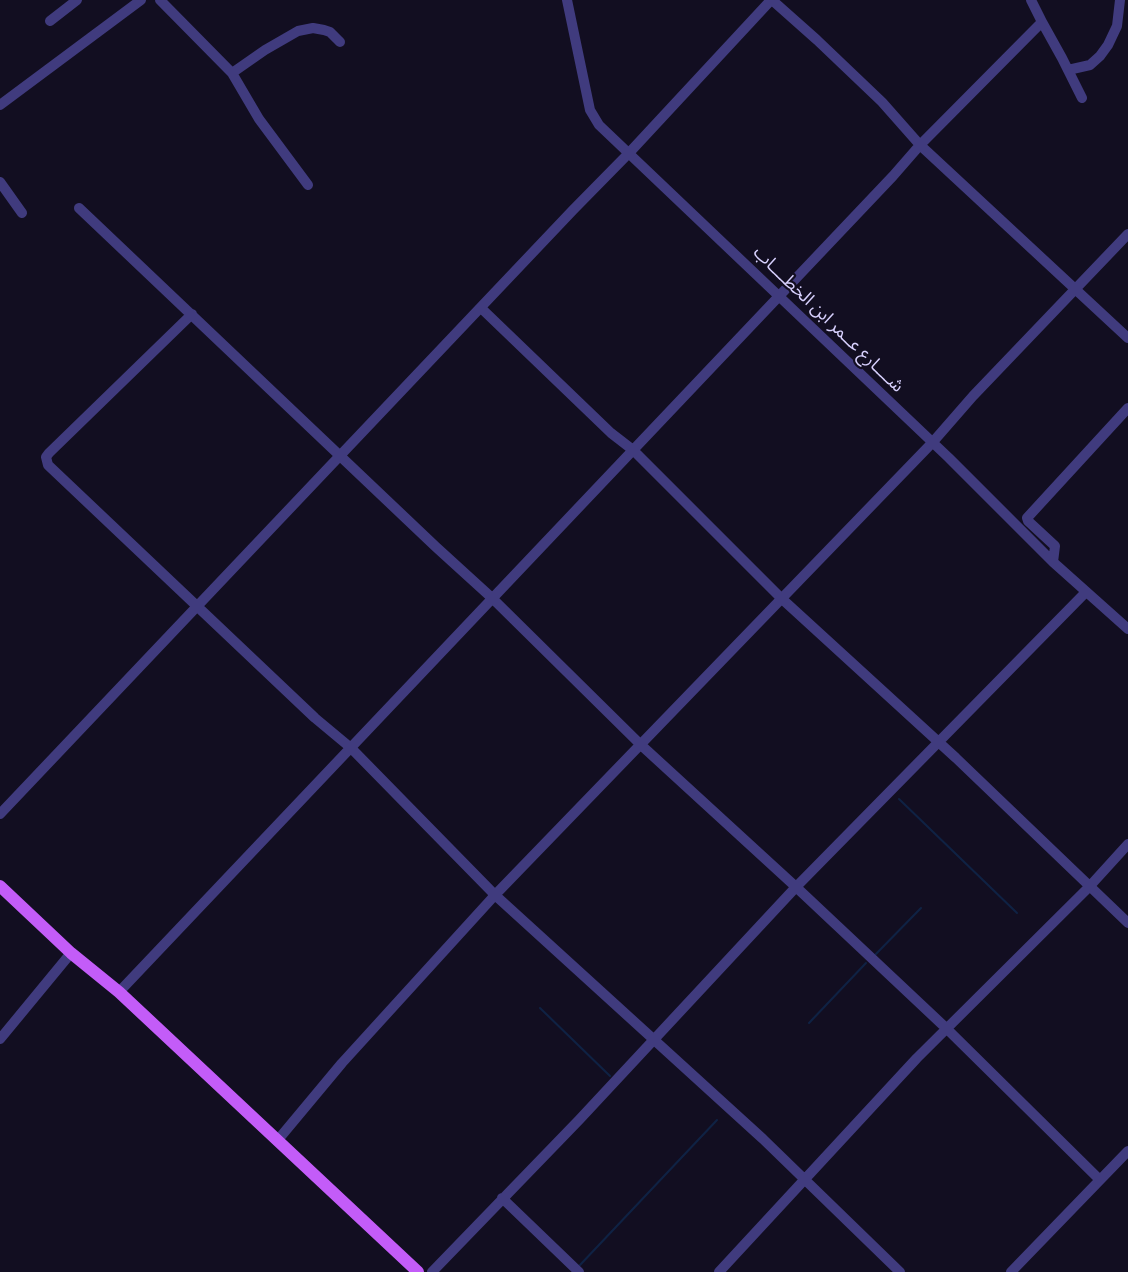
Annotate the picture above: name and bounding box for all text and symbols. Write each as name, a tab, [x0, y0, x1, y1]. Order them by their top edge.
street label: شــــارع عــمر ابن الخطــــاب	[748, 242, 908, 398]

